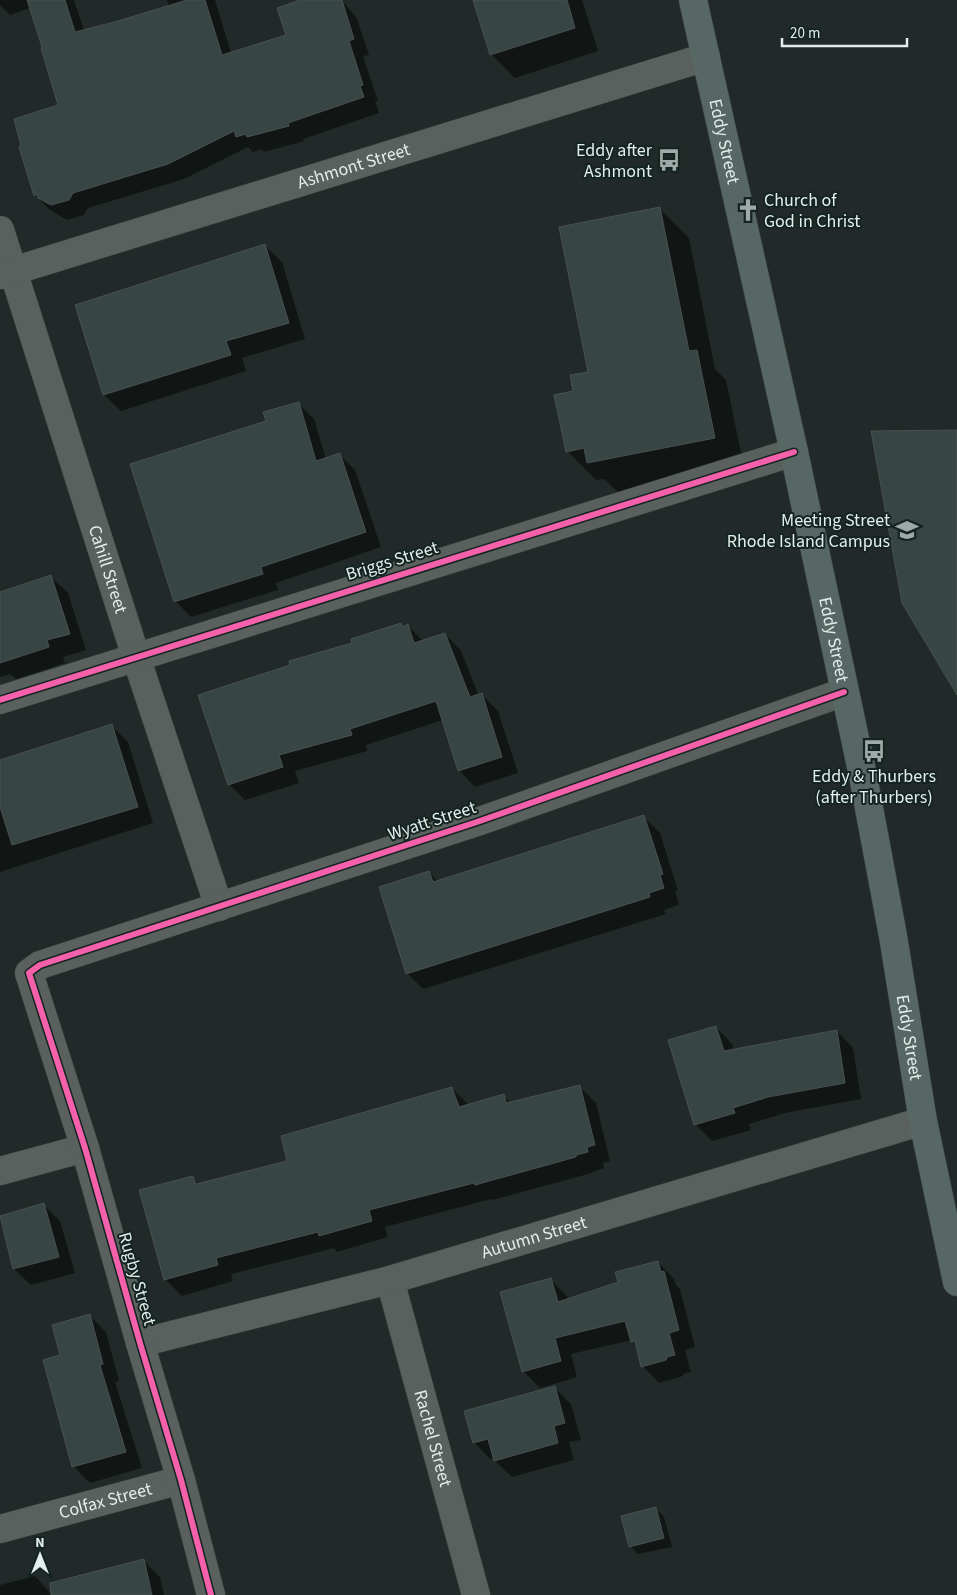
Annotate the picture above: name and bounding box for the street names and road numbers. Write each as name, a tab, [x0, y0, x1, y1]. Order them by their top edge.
street label: Eddy Street	[703, 97, 746, 186]
street label: Ashmont Street	[294, 137, 413, 195]
street label: Cahill Street	[82, 522, 134, 617]
street label: Briggs Street	[343, 535, 441, 587]
street label: Eddy Street	[813, 595, 855, 685]
street label: Wyatt Street	[385, 795, 479, 847]
street label: Eddy Street	[890, 993, 929, 1082]
street label: Autumn Street	[478, 1210, 590, 1265]
street label: Rugby Street	[112, 1229, 162, 1329]
street label: Rachel Street	[408, 1387, 458, 1490]
street label: Colfax Street	[56, 1476, 155, 1525]

